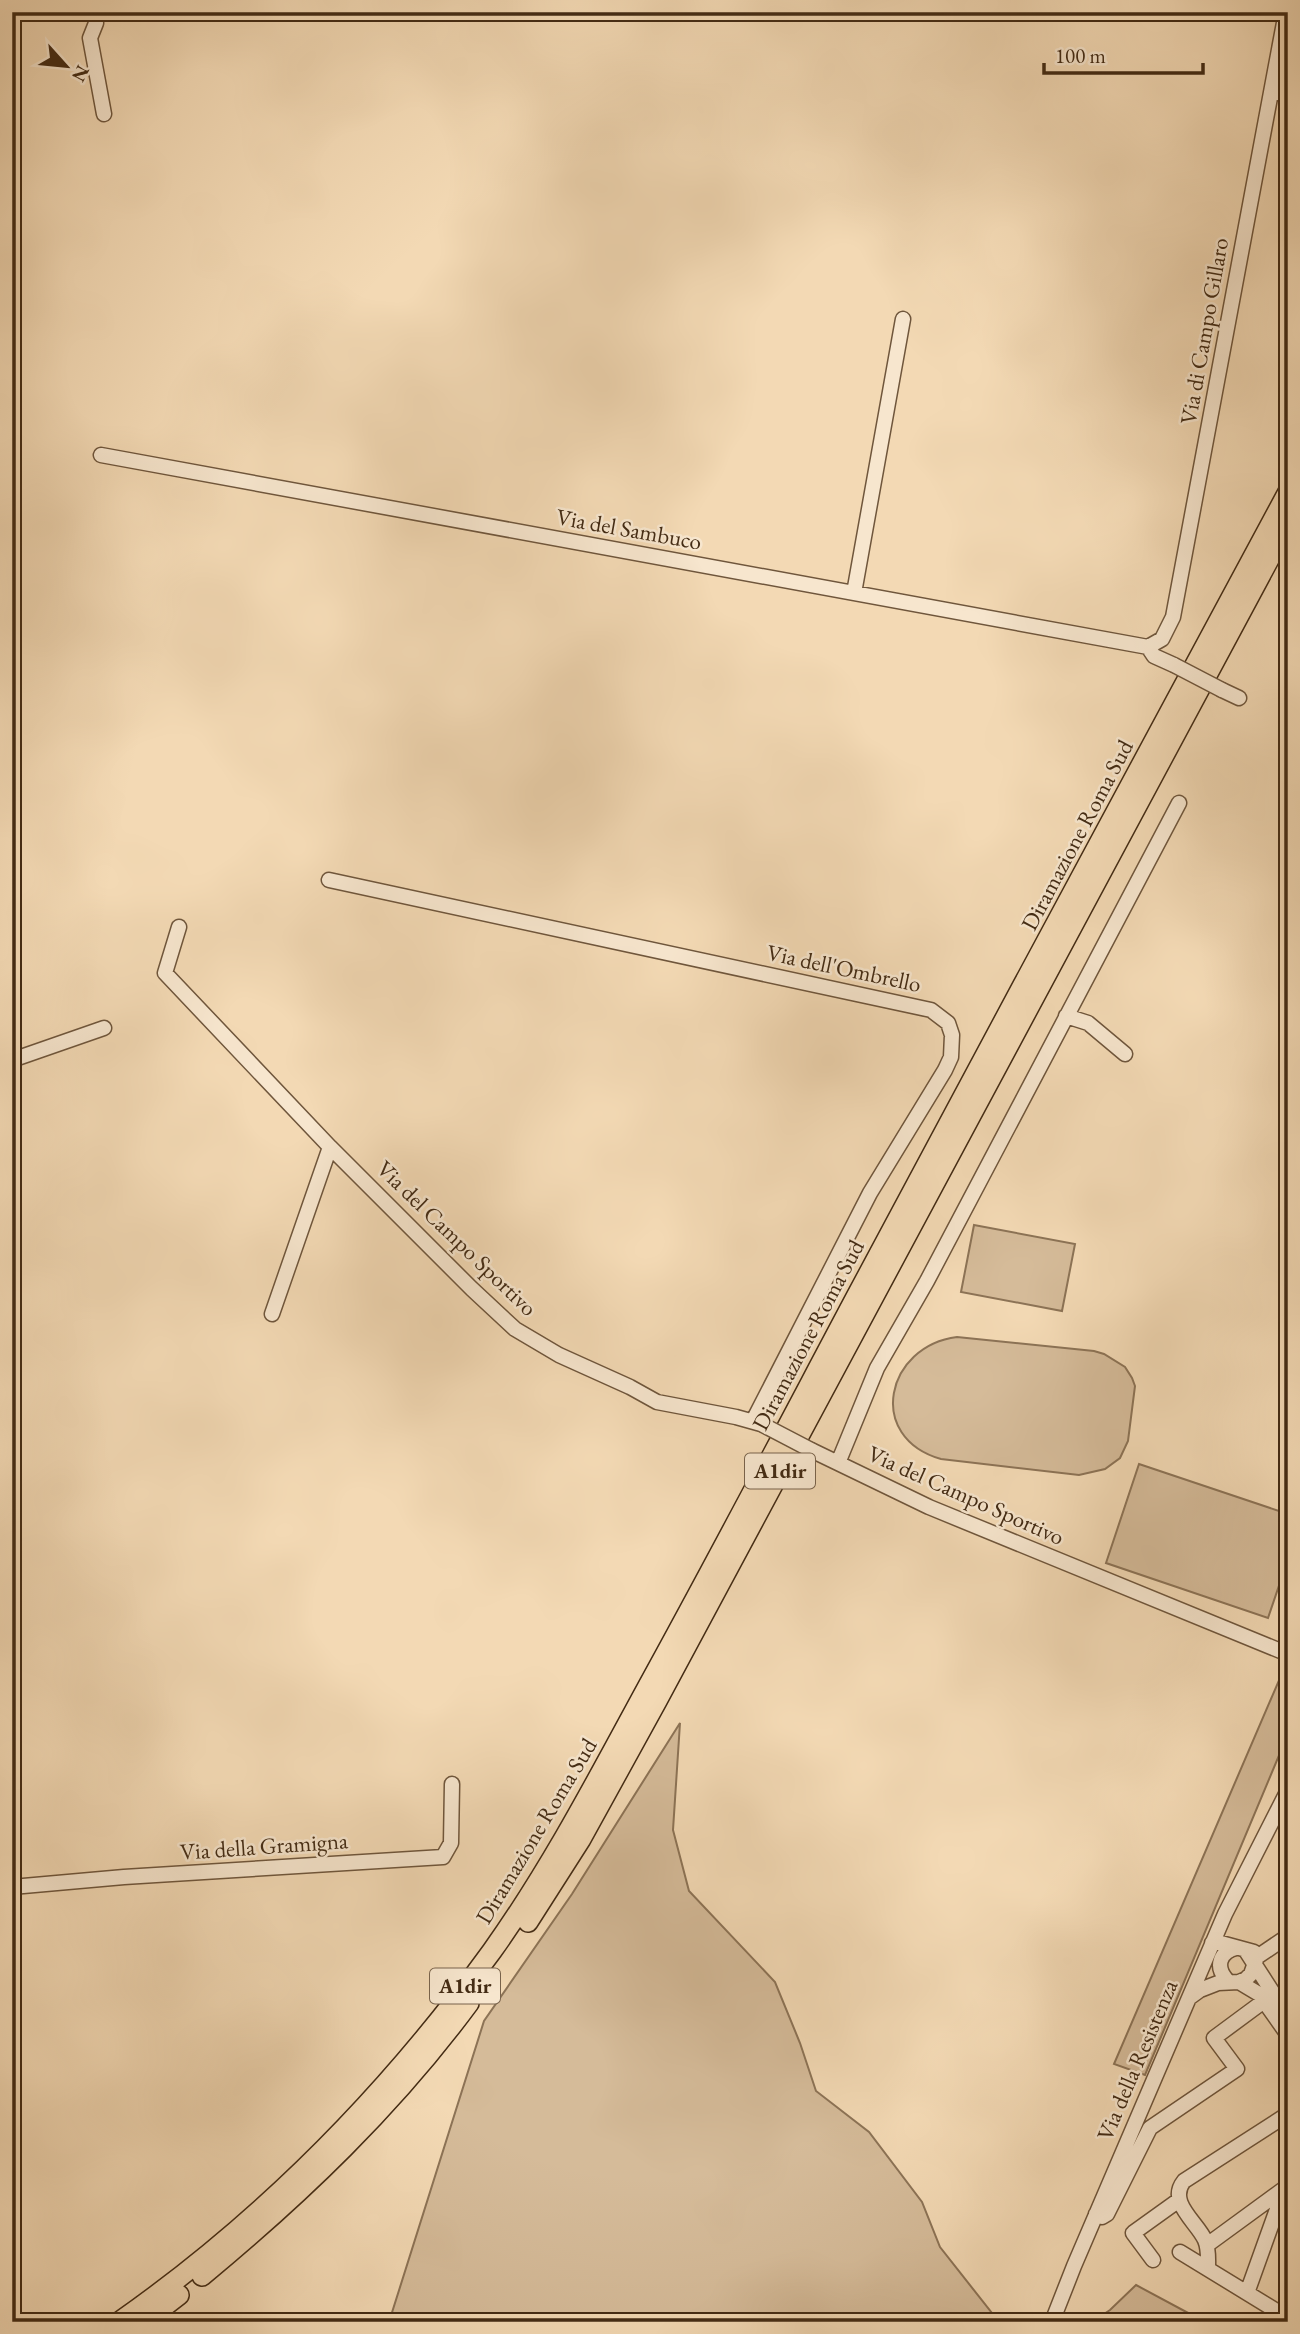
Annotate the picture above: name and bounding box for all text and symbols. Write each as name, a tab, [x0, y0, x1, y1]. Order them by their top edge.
north arrow	[32, 32, 102, 102]
scale bar	[1044, 32, 1204, 76]
text: 100 m	[1055, 42, 1106, 69]
text: N	[66, 61, 95, 87]
street label: Via di Campo Gillaro	[1173, 235, 1235, 427]
street label: Via del Sambuco	[554, 501, 704, 557]
street label: Diramazione Roma Sud	[1014, 734, 1140, 936]
street label: Via dell'Ombrello	[764, 937, 924, 999]
street label: Via del Campo Sportivo	[370, 1154, 544, 1322]
street label: Diramazione Roma Sud	[745, 1234, 871, 1436]
street label: Via del Campo Sportivo	[863, 1438, 1069, 1552]
road number: A1dir	[745, 1454, 815, 1488]
street label: Diramazione Roma Sud	[469, 1732, 604, 1929]
street label: Via della Gramigna	[179, 1825, 350, 1867]
road number: A1dir	[430, 1968, 500, 2004]
street label: Via della Resistenza	[1090, 1974, 1185, 2145]

